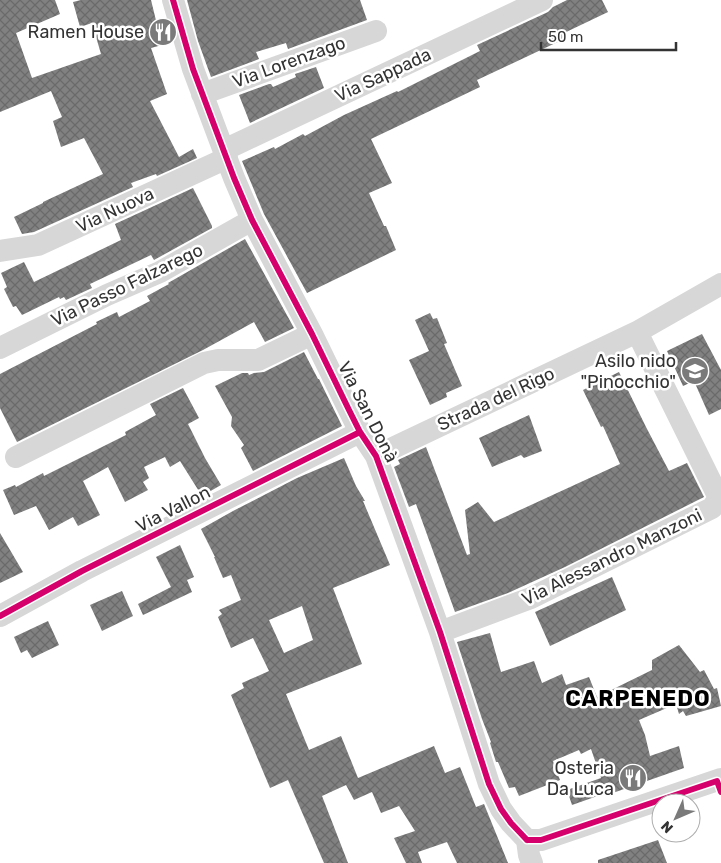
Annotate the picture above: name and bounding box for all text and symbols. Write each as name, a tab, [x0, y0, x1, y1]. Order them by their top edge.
restaurant icon: Ramen House	[148, 17, 178, 47]
scale bar	[541, 20, 676, 52]
place label: Ramen House	[28, 21, 144, 43]
text: 50 m	[548, 28, 583, 46]
street label: Via Lorenzago	[230, 31, 348, 93]
street label: Via Sappada	[331, 43, 435, 107]
street label: Via Nuova	[73, 182, 157, 238]
street label: Via Passo Falzarego	[48, 239, 206, 331]
place label: Asilo nido "Pinocchio"	[580, 350, 676, 393]
school or university icon: Asilo nido "Pinocchio"	[680, 356, 710, 386]
street label: Via San Donà	[333, 358, 403, 466]
street label: Strada del Rigo	[434, 362, 558, 436]
street label: Via Vallon	[132, 481, 214, 537]
street label: Via Alessandro Manzoni	[518, 504, 706, 610]
district label: CARPENEDO	[565, 685, 711, 712]
place label: Osteria Da Luca	[547, 757, 614, 800]
restaurant icon: Osteria Da Luca	[618, 763, 648, 793]
north arrow	[651, 793, 701, 843]
text: N	[658, 817, 677, 836]

